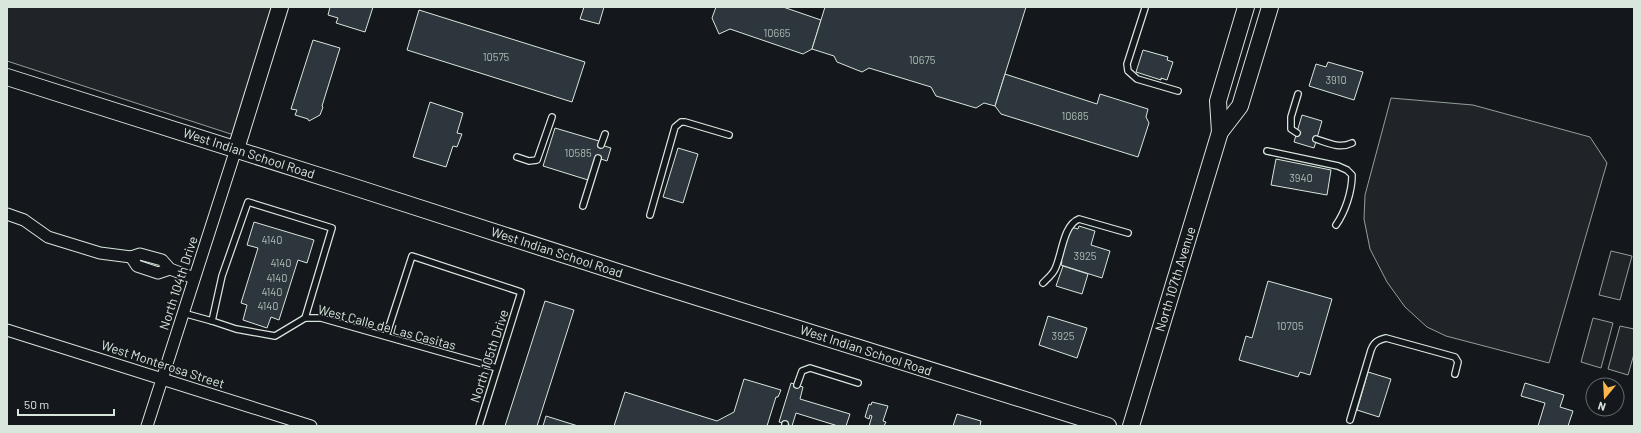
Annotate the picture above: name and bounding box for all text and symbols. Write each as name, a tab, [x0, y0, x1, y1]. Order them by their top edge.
house number: 10665	[763, 26, 791, 39]
house number: 10575	[483, 50, 510, 63]
house number: 10675	[909, 53, 936, 66]
house number: 3910	[1325, 73, 1347, 86]
house number: 10685	[1061, 109, 1089, 122]
street label: West Indian School Road	[181, 124, 317, 182]
house number: 10585	[564, 146, 592, 159]
house number: 3940	[1289, 171, 1313, 184]
street label: West Indian School Road	[489, 223, 625, 281]
street label: North 107th Avenue	[1151, 225, 1199, 333]
house number: 4140	[261, 233, 283, 246]
street label: North 104th Drive	[155, 234, 201, 332]
house number: 3925	[1074, 249, 1097, 262]
house number: 4140	[270, 256, 292, 269]
house number: 4140	[266, 271, 288, 284]
house number: 4140	[261, 285, 283, 298]
house number: 4140	[257, 299, 279, 312]
street label: West Calle de Las Casitas	[316, 301, 458, 353]
street label: North 105th Drive	[466, 307, 512, 405]
house number: 10705	[1276, 319, 1304, 332]
street label: West Indian School Road	[798, 321, 934, 379]
house number: 3925	[1052, 329, 1075, 342]
street label: West Monterosa Street	[99, 336, 227, 392]
north arrow	[1585, 377, 1625, 417]
scale bar	[18, 391, 114, 417]
text: 50 m	[24, 397, 49, 411]
text: N	[1596, 400, 1607, 414]

